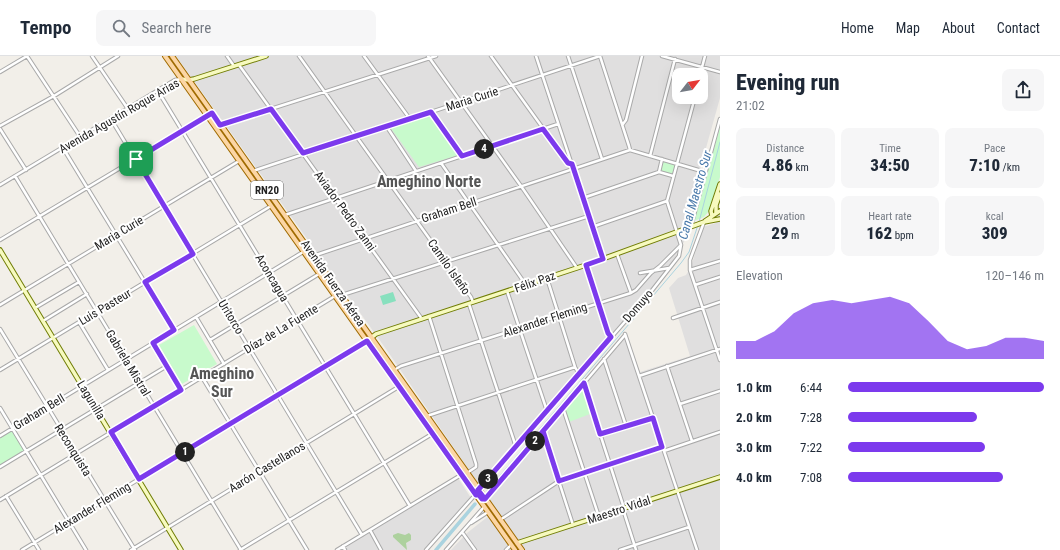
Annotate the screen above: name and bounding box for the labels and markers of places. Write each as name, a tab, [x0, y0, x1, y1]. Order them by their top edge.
pin: 4	[474, 139, 494, 159]
pin	[119, 142, 153, 176]
pin: 2	[525, 431, 545, 451]
pin: 1	[175, 442, 195, 462]
pin: 3	[478, 469, 498, 489]

